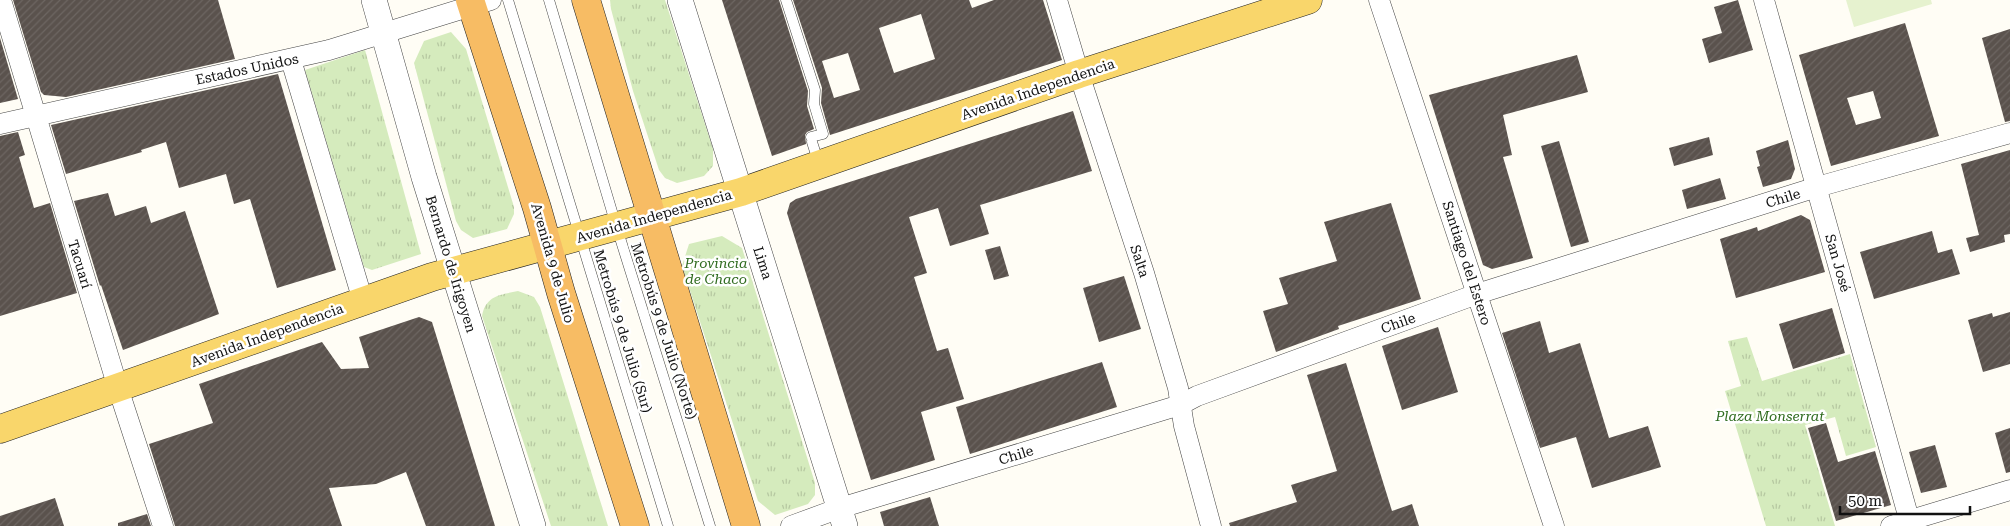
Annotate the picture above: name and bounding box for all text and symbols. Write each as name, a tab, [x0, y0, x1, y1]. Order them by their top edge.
street label: Estados Unidos	[194, 50, 300, 88]
street label: Avenida Independencia	[959, 55, 1117, 123]
street label: Chile	[1764, 185, 1803, 211]
street label: Avenida Independencia	[574, 186, 734, 246]
street label: Bernardo de Irigoyen	[423, 194, 479, 334]
street label: Santiago del Estero	[1439, 199, 1495, 327]
street label: Avenida 9 de Julio	[528, 201, 578, 325]
street label: San José	[1822, 232, 1854, 294]
street label: Tacuarí	[65, 238, 95, 291]
street label: Metrobús 9 de Julio (Norte)	[628, 241, 700, 421]
street label: Salta	[1127, 243, 1153, 280]
street label: Lima	[750, 245, 776, 282]
street label: Metrobús 9 de Julio (Sur)	[591, 248, 655, 414]
park label: Provincia de Chaco	[684, 255, 747, 287]
street label: Avenida Independencia	[189, 300, 346, 370]
street label: Chile	[1379, 309, 1418, 337]
park label: Plaza Monserrat	[1714, 408, 1825, 424]
street label: Chile	[997, 442, 1036, 468]
scale bar	[1840, 484, 1970, 516]
text: 50 m	[1848, 492, 1883, 510]

